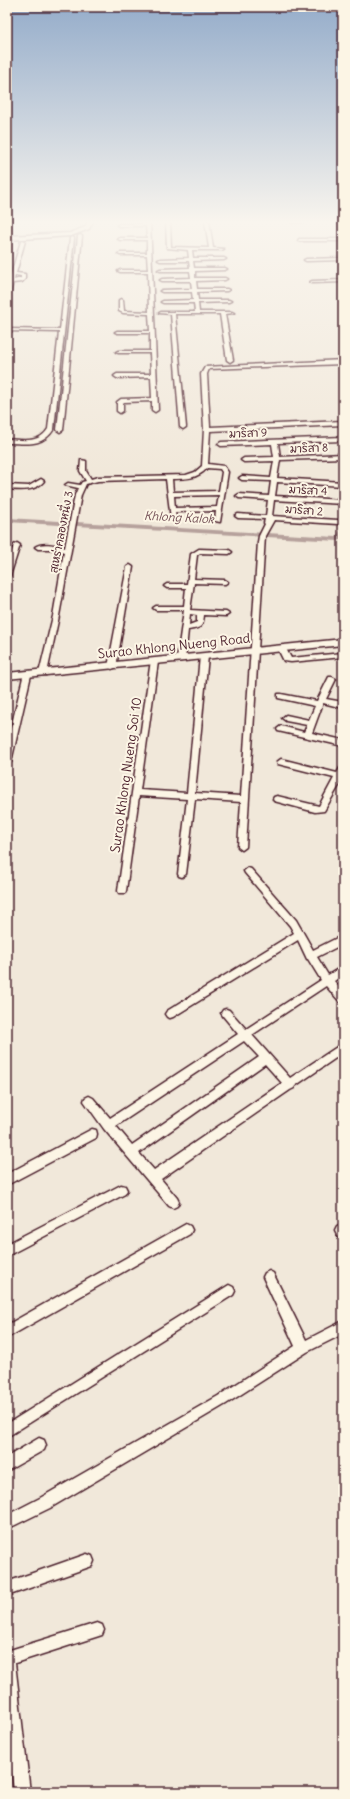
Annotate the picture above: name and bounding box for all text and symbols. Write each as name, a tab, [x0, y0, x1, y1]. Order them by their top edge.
street label: มาริสา 9	[229, 425, 267, 441]
street label: มาริสา 8	[290, 440, 328, 456]
street label: มาริสา 4	[288, 482, 328, 498]
street label: สุเหร่าคลองหนึ่ง 3	[43, 489, 78, 575]
street label: มาริสา 2	[284, 502, 324, 518]
water label: Khlong Kalok	[144, 508, 215, 526]
street label: Surao Khlong Nueng Road	[97, 630, 251, 662]
street label: Surao Khlong Nueng Soi 10	[107, 696, 145, 854]

